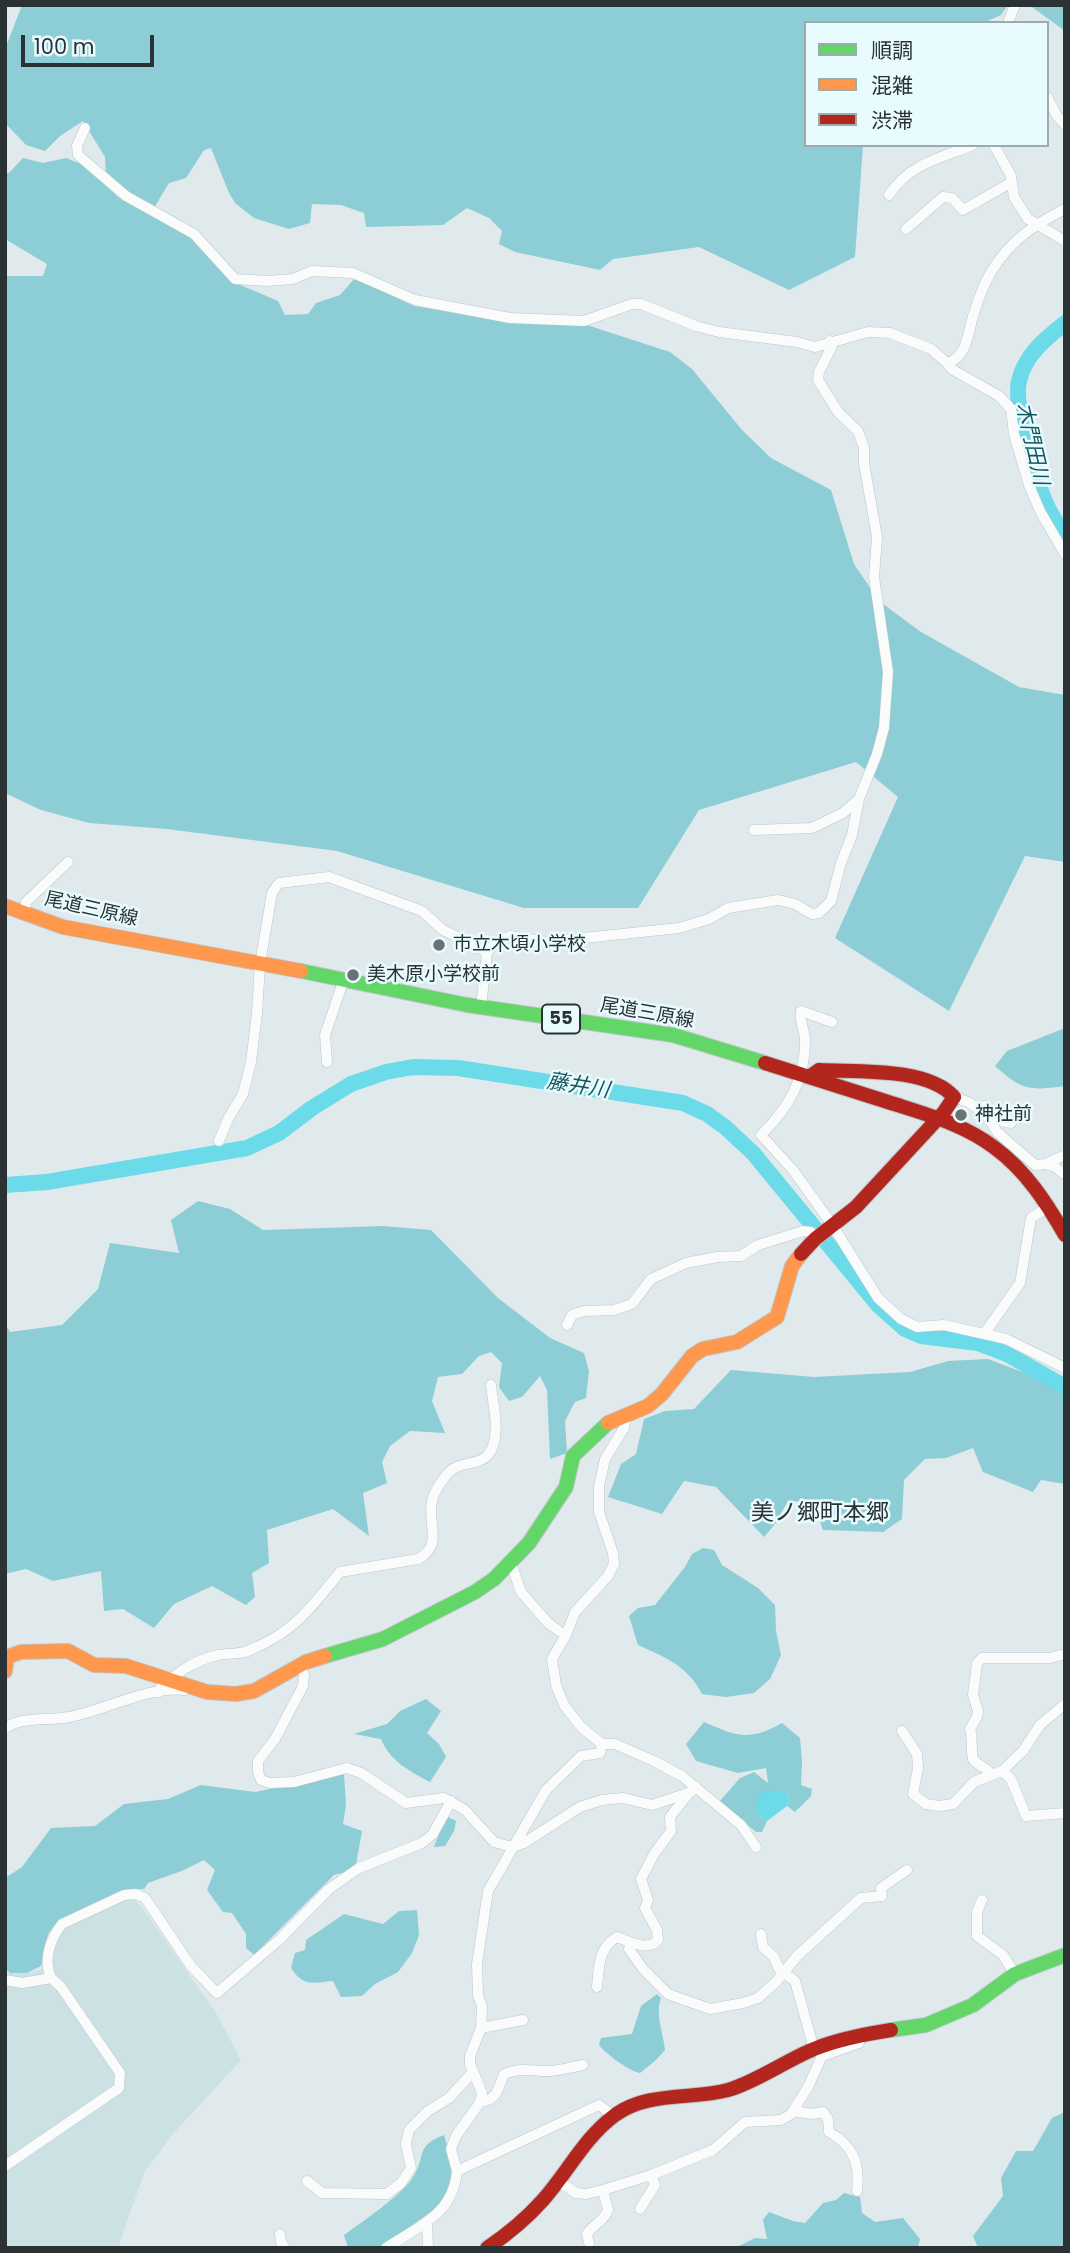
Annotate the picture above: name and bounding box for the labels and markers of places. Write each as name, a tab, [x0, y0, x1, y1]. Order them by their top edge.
place label: 市立木頃小学校	[453, 934, 586, 956]
marker: 市立木頃小学校	[431, 937, 447, 953]
place label: 美木原小学校前	[367, 964, 500, 986]
marker: 美木原小学校前	[345, 967, 361, 983]
place label: 神社前	[975, 1104, 1032, 1126]
marker: 神社前	[953, 1107, 969, 1123]

